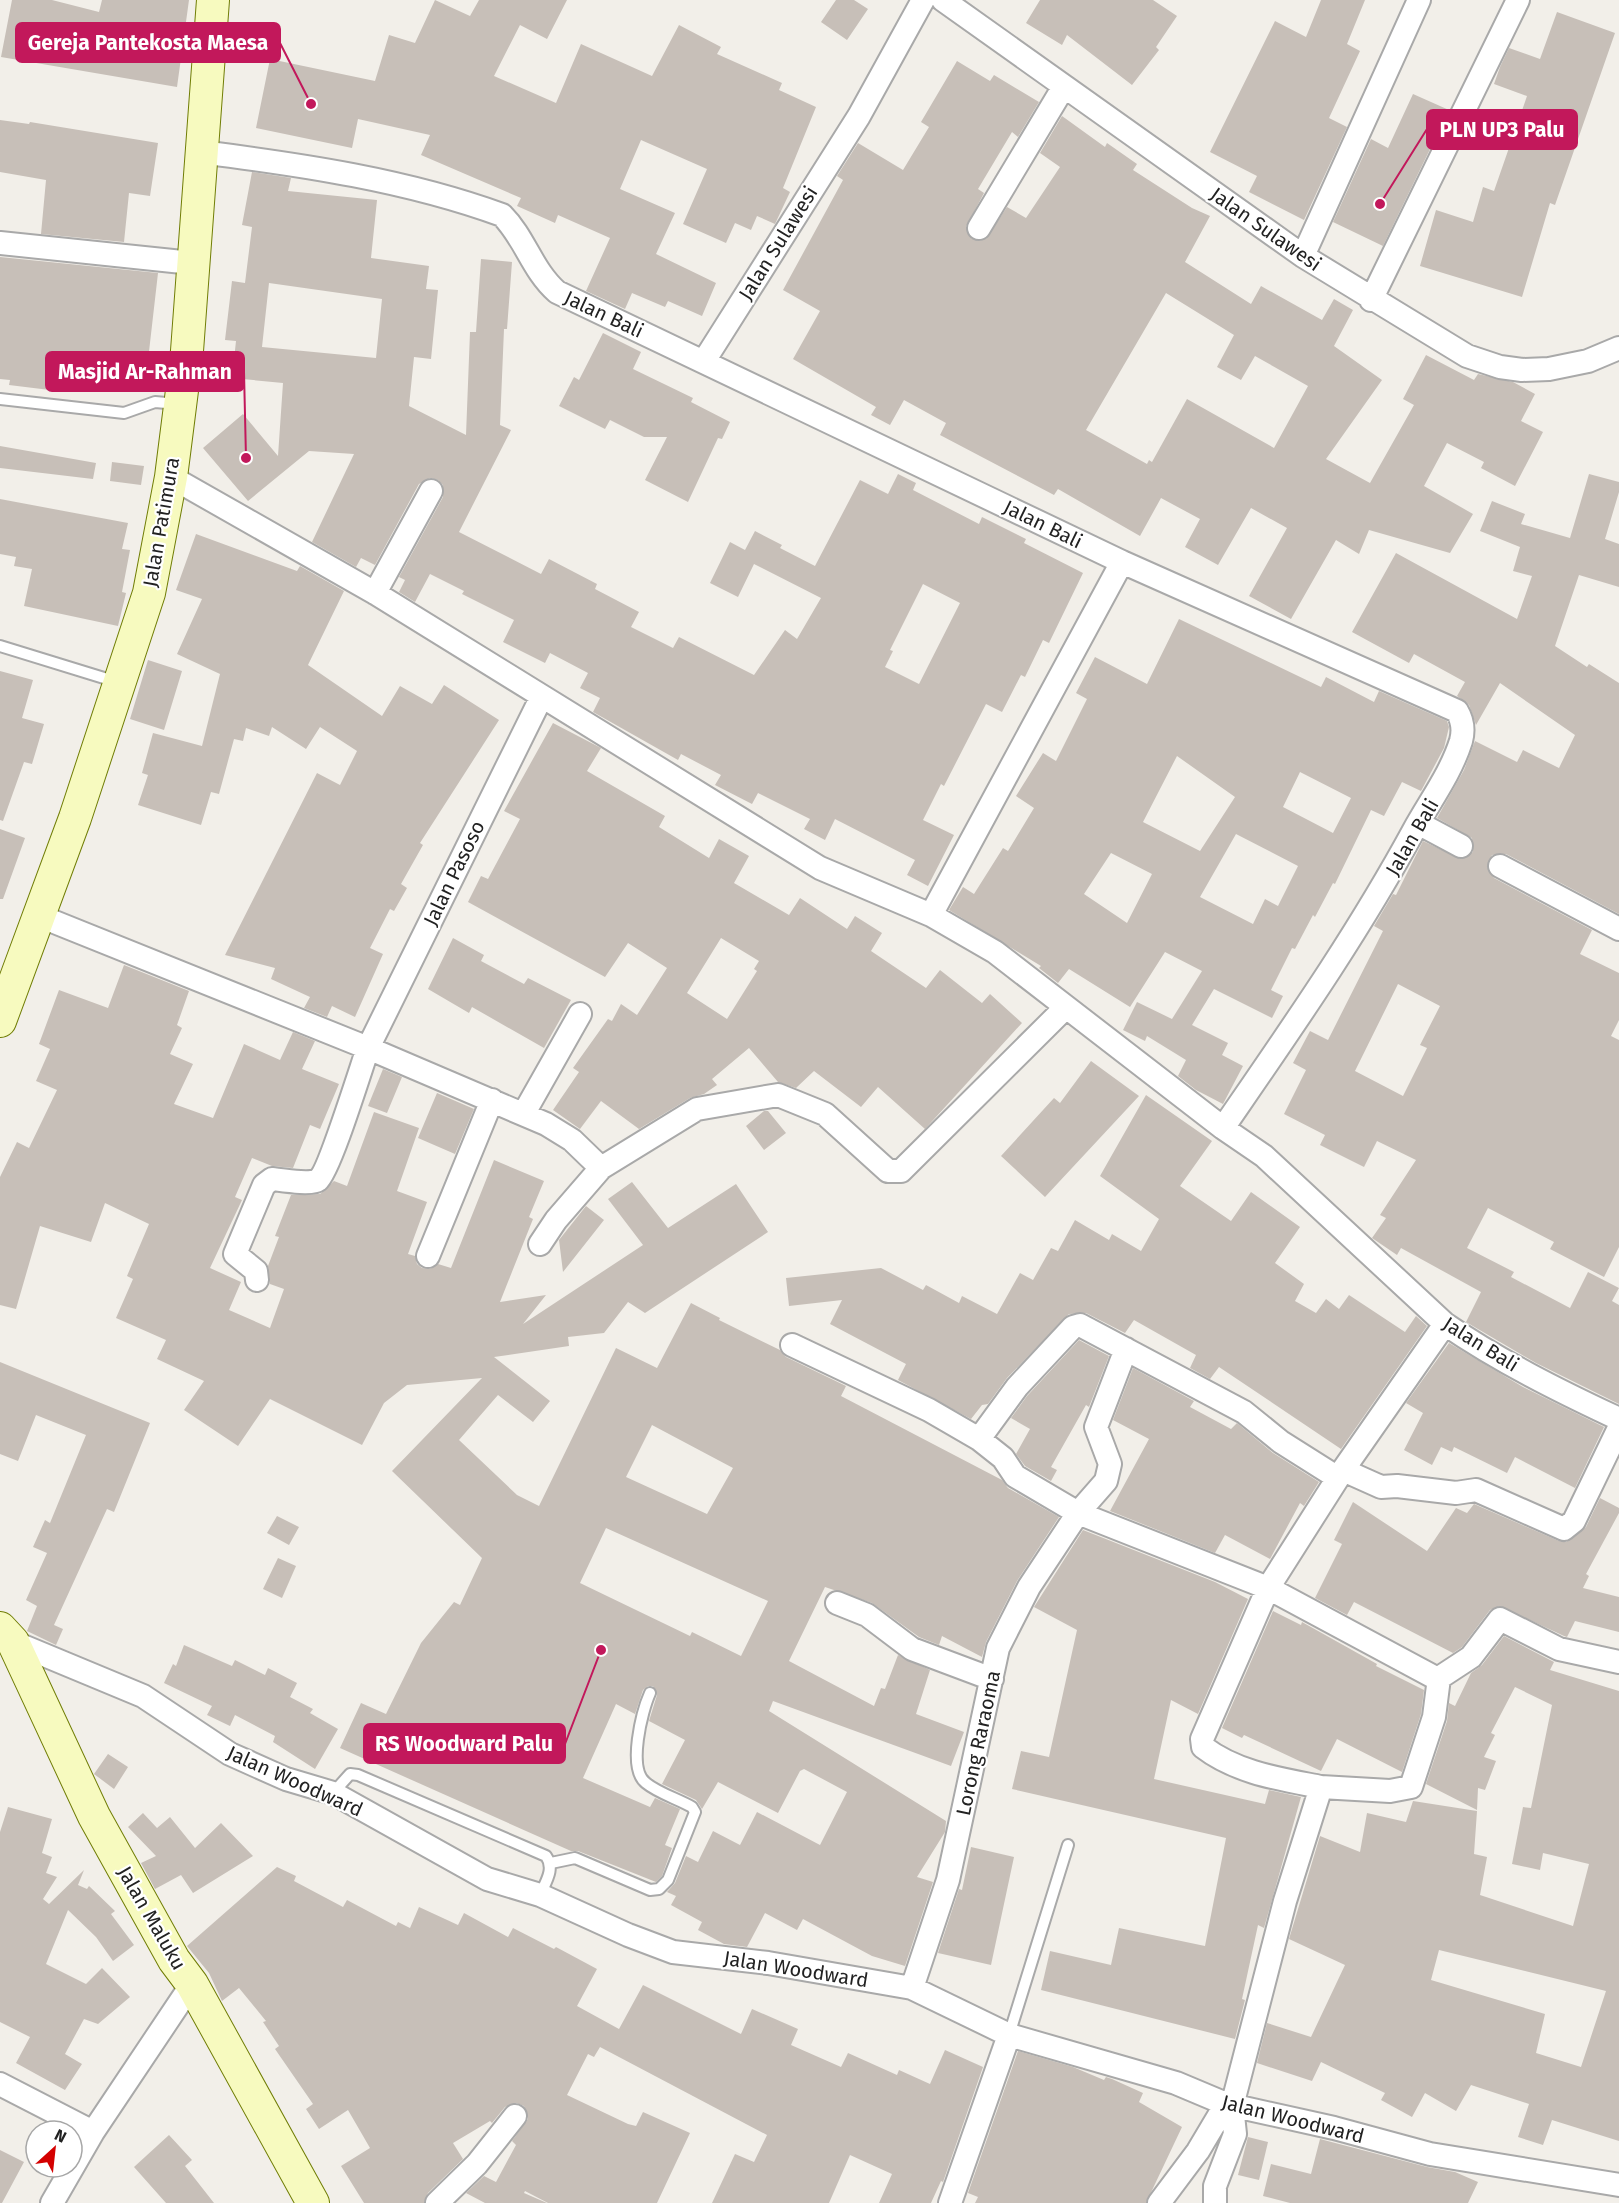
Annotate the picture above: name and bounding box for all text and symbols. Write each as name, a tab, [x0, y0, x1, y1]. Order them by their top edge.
callout: Gereja Pantekosta Maesa	[16, 23, 280, 62]
text: Gereja Pantekosta Maesa	[28, 30, 268, 56]
callout: PLN UP3 Palu	[1427, 110, 1577, 149]
text: PLN UP3 Palu	[1439, 117, 1565, 143]
street label: Jalan Sulawesi	[733, 182, 823, 304]
street label: Jalan Sulawesi	[1206, 182, 1326, 276]
street label: Jalan Bali	[561, 285, 647, 343]
callout: Masjid Ar-Rahman	[46, 352, 244, 391]
text: Masjid Ar-Rahman	[58, 359, 232, 385]
street label: Jalan Patimura	[138, 455, 184, 589]
street label: Jalan Bali	[1000, 495, 1086, 553]
street label: Jalan Bali	[1380, 794, 1444, 880]
street label: Jalan Pasoso	[418, 817, 490, 929]
street label: Jalan Bali	[1439, 1311, 1523, 1377]
street label: Lorong Raraoma	[951, 1668, 1005, 1818]
callout: RS Woodward Palu	[364, 1724, 565, 1763]
text: RS Woodward Palu	[375, 1731, 553, 1757]
street label: Jalan Woodward	[223, 1740, 367, 1822]
street label: Jalan Maluku	[113, 1862, 191, 1974]
street label: Jalan Woodward	[722, 1946, 870, 1992]
street label: Jalan Woodward	[1219, 2090, 1367, 2148]
north arrow	[24, 2119, 84, 2179]
text: N	[52, 2125, 70, 2147]

